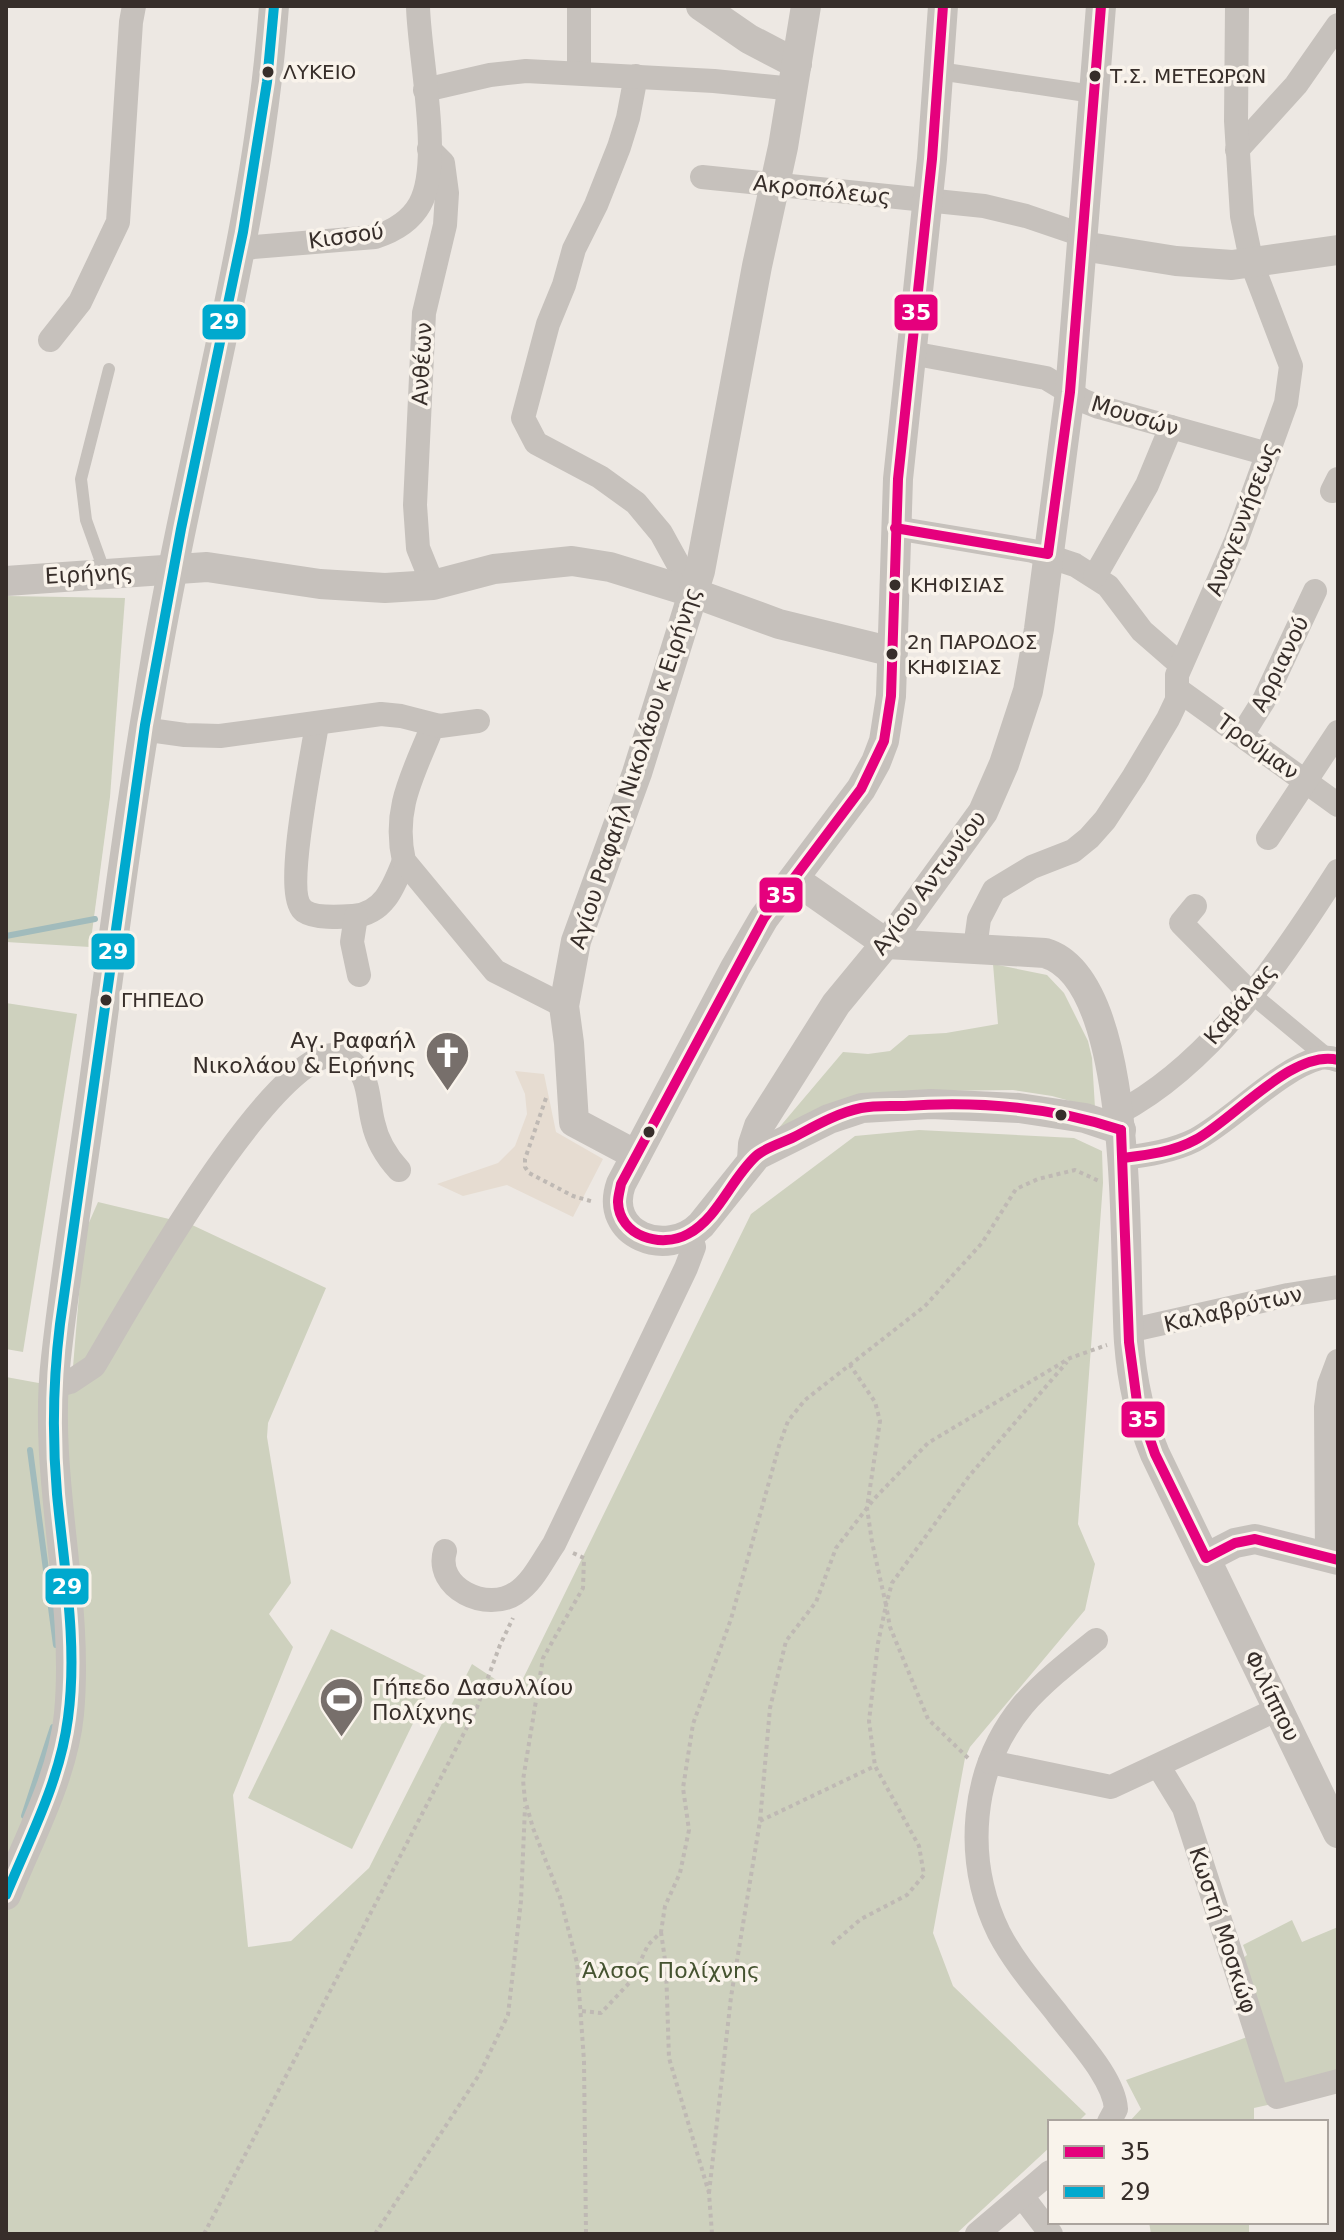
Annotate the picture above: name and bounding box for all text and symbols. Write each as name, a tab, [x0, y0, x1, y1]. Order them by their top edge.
place label: ΛΥΚΕΙΟ	[283, 60, 356, 84]
marker: ΛΥΚΕΙΟ	[260, 64, 276, 80]
place label: Τ.Σ. ΜΕΤΕΩΡΩΝ	[1109, 64, 1266, 88]
marker: Τ.Σ. ΜΕΤΕΩΡΩΝ	[1087, 68, 1103, 84]
street label: Ακροπόλεως	[752, 170, 892, 210]
street label: Κισσού	[307, 218, 385, 254]
line badge: 35	[893, 293, 939, 332]
text: 35	[901, 300, 931, 325]
line badge: 29	[201, 303, 247, 341]
text: 29	[209, 309, 239, 334]
street label: Ανθέων	[407, 322, 437, 406]
street label: Μουσών	[1088, 391, 1182, 441]
street label: Αναγεννήσεως	[1201, 439, 1283, 599]
street label: Ειρήνης	[44, 559, 134, 589]
place label: ΚΗΦΙΣΙΑΣ	[910, 573, 1005, 597]
marker: ΚΗΦΙΣΙΑΣ	[887, 577, 903, 593]
street label: Αγίου Ραφαήλ Νικολάου κ Ειρήνης	[565, 584, 705, 952]
street label: Αρριανού	[1246, 612, 1314, 716]
place label: 2η ΠΑΡΟΔΟΣ ΚΗΦΙΣΙΑΣ	[907, 630, 1037, 679]
marker: 2η ΠΑΡΟΔΟΣ ΚΗΦΙΣΙΑΣ	[884, 646, 900, 662]
street label: Τρούμαν	[1212, 709, 1304, 785]
street label: Αγίου Αντωνίου	[867, 806, 991, 960]
line badge: 35	[758, 876, 804, 914]
text: 35	[766, 883, 796, 908]
line badge: 29	[90, 932, 136, 971]
text: 29	[98, 939, 128, 964]
street label: Καβάλας	[1199, 958, 1281, 1050]
place label: ΓΗΠΕΔΟ	[121, 988, 204, 1012]
marker: ΓΗΠΕΔΟ	[98, 992, 114, 1008]
place label: Αγ. Ραφαήλ Νικολάου & Ειρήνης	[192, 1028, 416, 1078]
church icon: Αγ. Ραφαήλ Νικολάου & Ειρήνης	[423, 1029, 471, 1092]
unlabelled marker	[1053, 1107, 1069, 1123]
unlabelled marker	[641, 1124, 657, 1140]
street label: Καλαβρύτων	[1161, 1281, 1305, 1337]
line badge: 35	[1120, 1400, 1166, 1439]
text: 35	[1128, 1407, 1158, 1432]
line badge: 29	[44, 1567, 90, 1606]
text: 29	[52, 1574, 82, 1599]
street label: Φιλίππου	[1239, 1647, 1305, 1745]
place label: Γήπεδο Δασυλλίου Πολίχνης	[372, 1675, 573, 1725]
sports icon: Γήπεδο Δασυλλίου Πολίχνης	[317, 1676, 365, 1739]
street label: Κωστή Μοσκώφ	[1184, 1844, 1262, 2016]
park label: Άλσος Πολίχνης	[582, 1958, 760, 1983]
legend	[1048, 2120, 1328, 2224]
text: 35	[1120, 2138, 1151, 2166]
text: 29	[1120, 2178, 1151, 2206]

